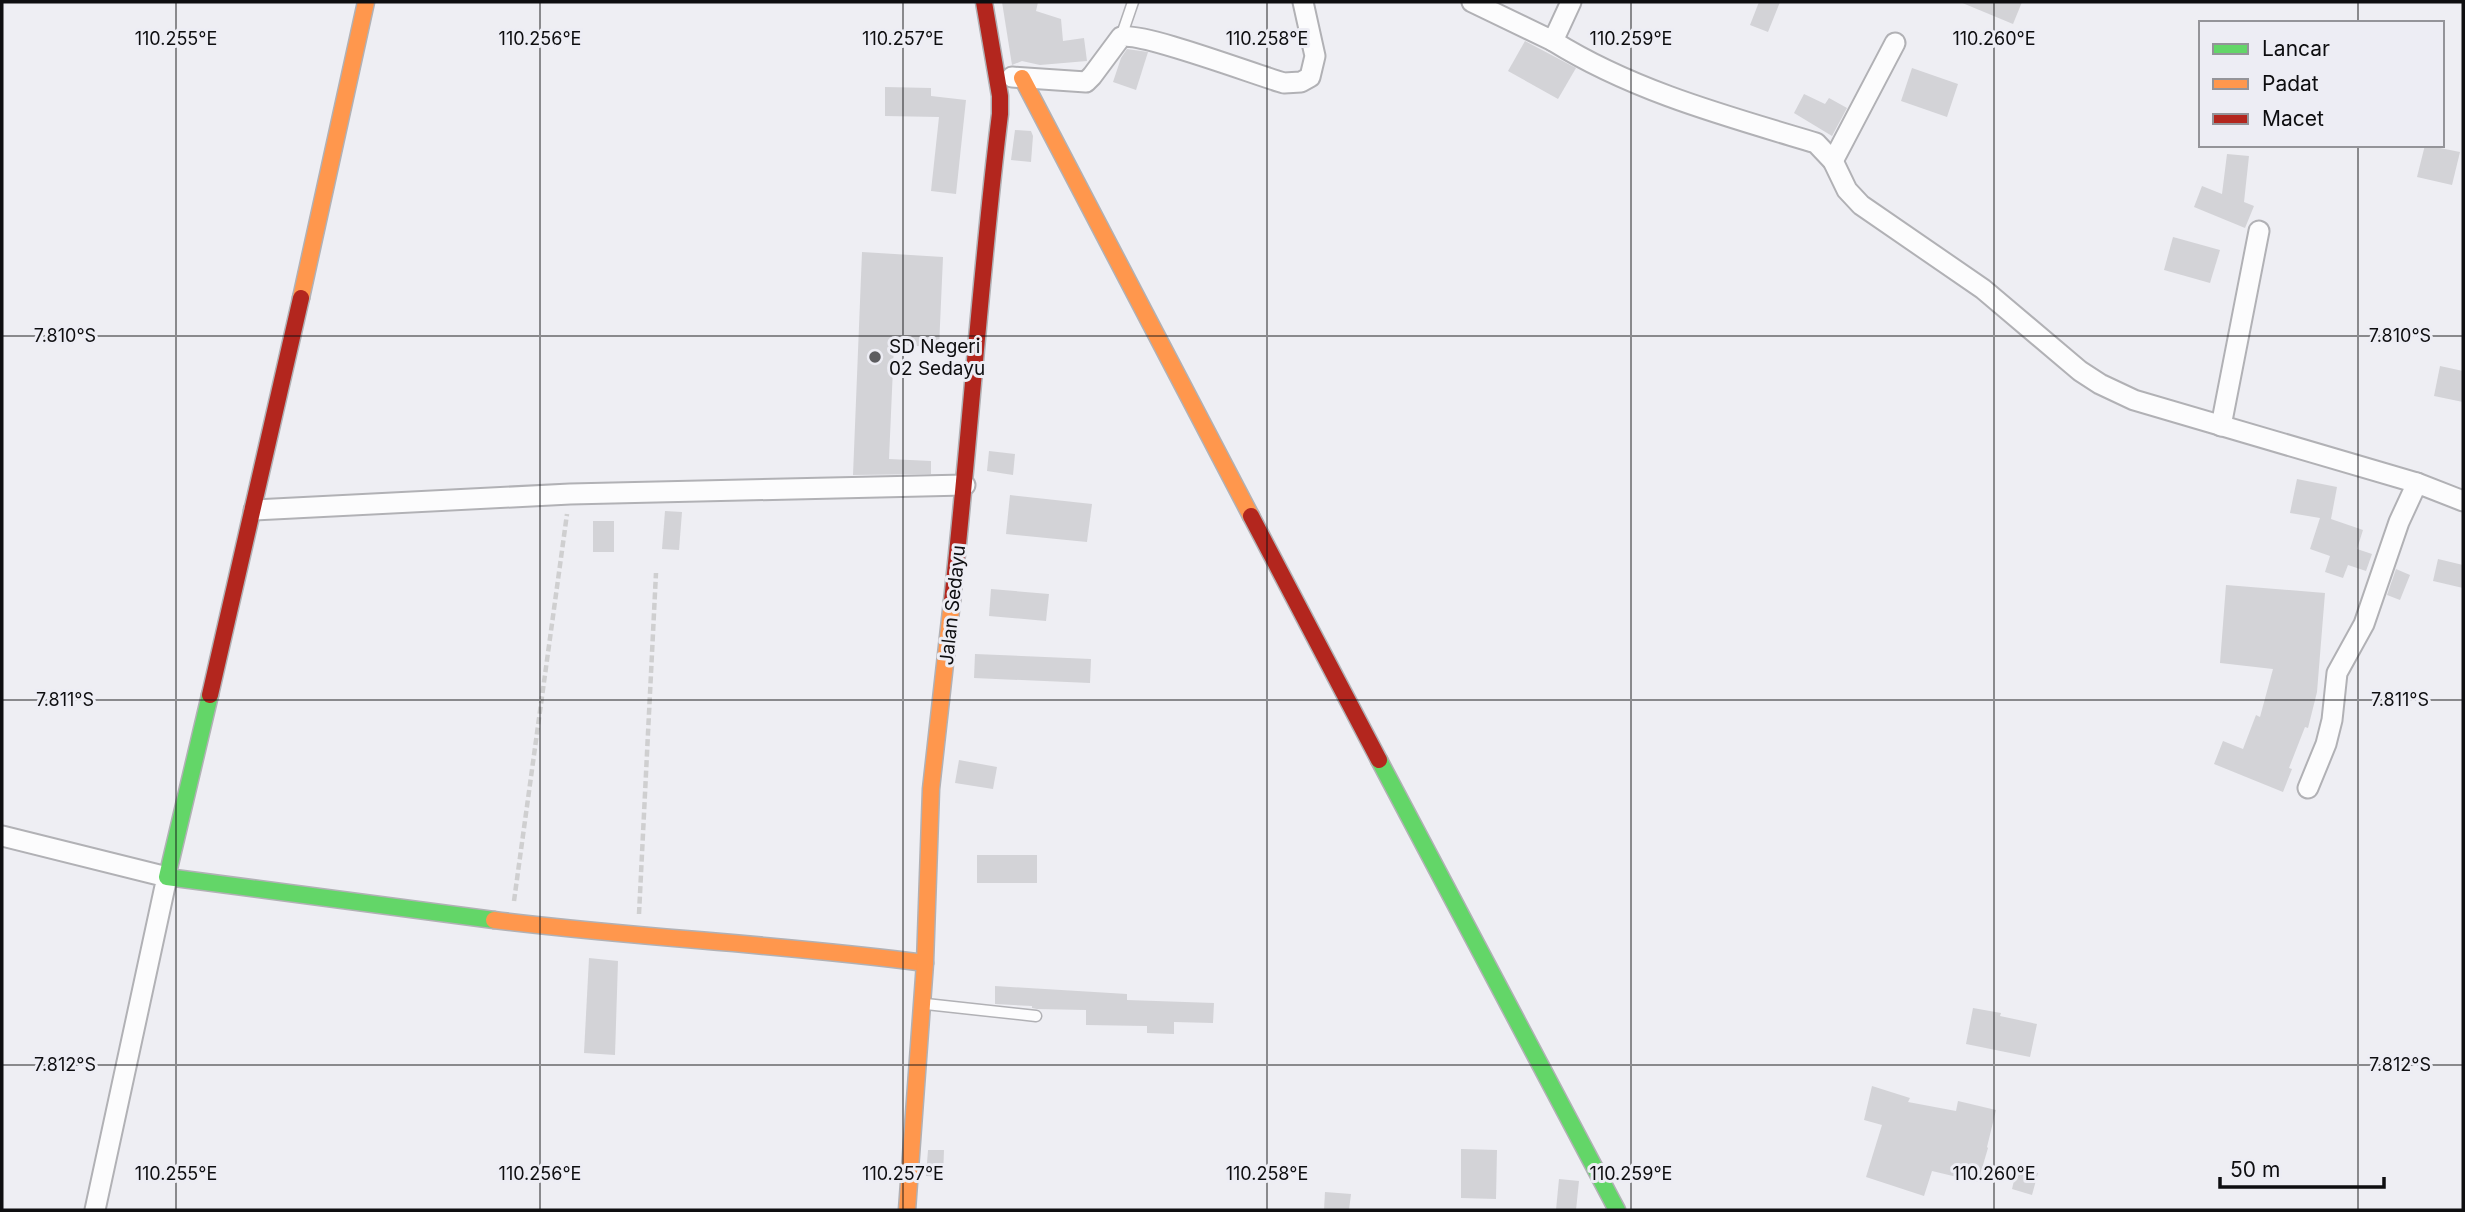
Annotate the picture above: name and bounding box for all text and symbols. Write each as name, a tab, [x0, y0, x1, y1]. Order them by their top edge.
legend	[2199, 21, 2444, 147]
text: 110.255°E	[135, 28, 217, 49]
text: 110.256°E	[499, 28, 581, 49]
text: 110.257°E	[862, 28, 944, 49]
text: 110.258°E	[1226, 28, 1308, 49]
text: 110.259°E	[1590, 28, 1672, 49]
text: 110.260°E	[1952, 28, 2036, 49]
text: Lancar	[2262, 36, 2330, 61]
text: Padat	[2262, 71, 2319, 96]
text: Macet	[2262, 106, 2324, 131]
text: 7.810°S	[34, 325, 96, 346]
text: 7.810°S	[2369, 325, 2431, 346]
place label: SD Negeri 02 Sedayu	[889, 335, 985, 380]
marker: SD Negeri 02 Sedayu	[867, 349, 883, 365]
street label: Jalan Sedayu	[935, 544, 970, 666]
text: 7.811°S	[36, 689, 94, 710]
text: 7.811°S	[2371, 689, 2429, 710]
text: 7.812°S	[34, 1054, 96, 1075]
text: 7.812°S	[2369, 1054, 2431, 1075]
scale bar	[2220, 1146, 2384, 1190]
text: 50 m	[2230, 1157, 2280, 1182]
text: 110.255°E	[135, 1163, 217, 1184]
text: 110.256°E	[499, 1163, 581, 1184]
text: 110.257°E	[862, 1163, 944, 1184]
text: 110.258°E	[1226, 1163, 1308, 1184]
text: 110.259°E	[1590, 1163, 1672, 1184]
text: 110.260°E	[1952, 1163, 2036, 1184]

